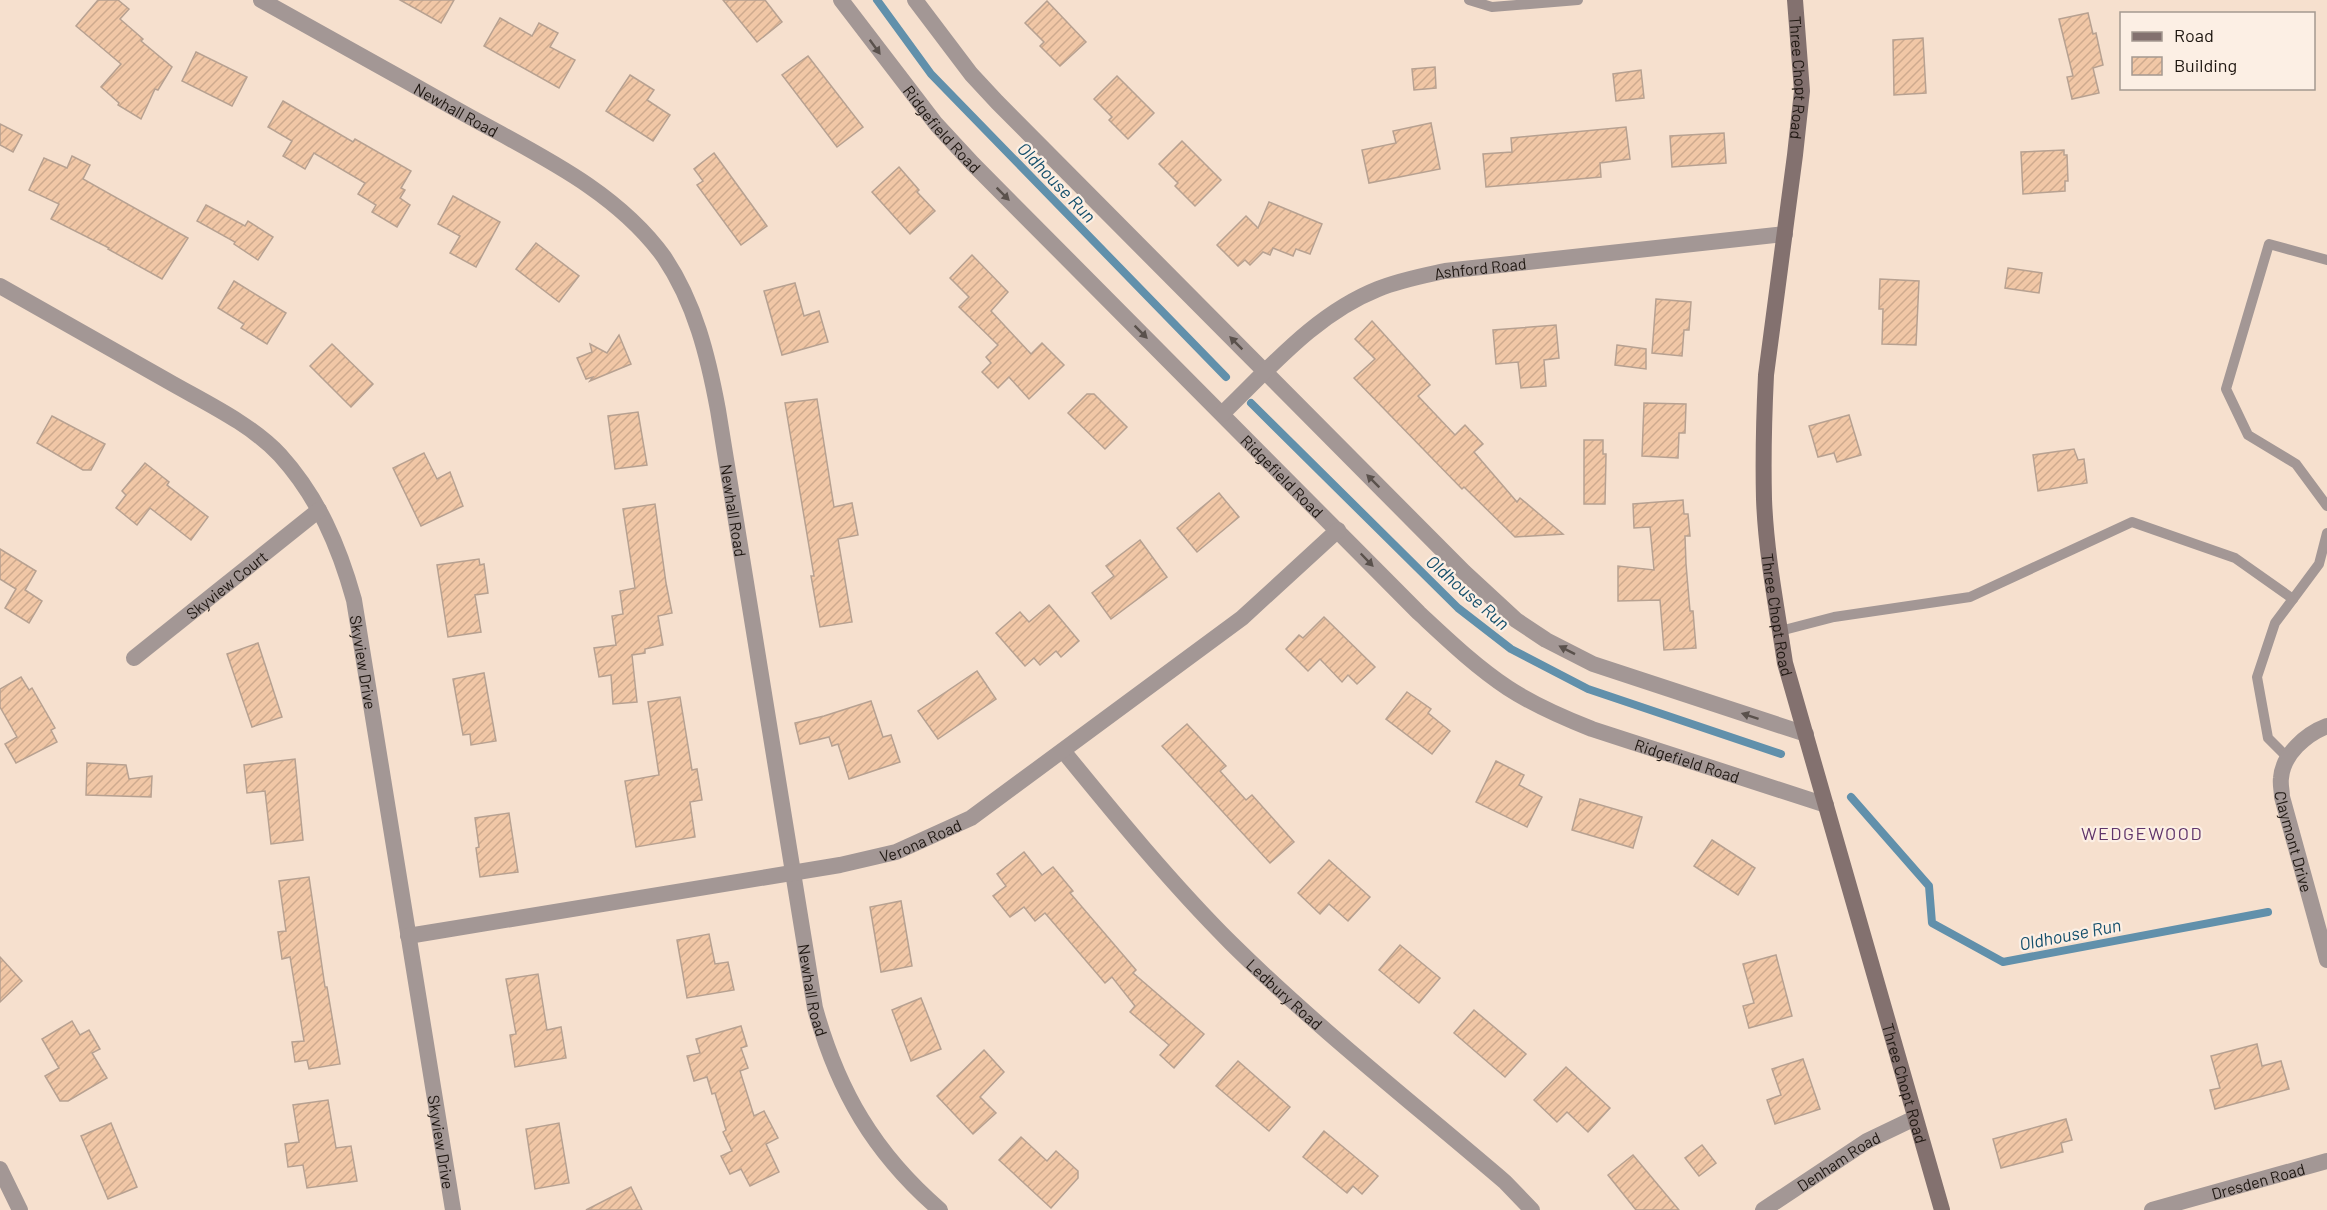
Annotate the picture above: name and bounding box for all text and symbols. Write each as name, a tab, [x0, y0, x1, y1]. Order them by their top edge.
legend	[2120, 12, 2315, 90]
street label: Three Chopt Road	[1787, 15, 1812, 140]
text: Road	[2174, 24, 2214, 46]
one-way arrow	[869, 40, 881, 55]
text: Building	[2174, 54, 2237, 76]
street label: Newhall Road	[411, 78, 502, 140]
street label: Ridgefield Road	[900, 81, 985, 176]
water label: Oldhouse Run	[1013, 137, 1101, 227]
one-way arrow	[995, 187, 1009, 201]
street label: Ashford Road	[1432, 253, 1527, 283]
one-way arrow	[1133, 325, 1147, 339]
one-way arrow	[1229, 337, 1243, 351]
street label: Ridgefield Road	[1237, 430, 1328, 521]
street label: Newhall Road	[717, 463, 751, 558]
one-way arrow	[1367, 475, 1381, 489]
street label: Skyview Court	[182, 546, 271, 622]
water label: Oldhouse Run	[1422, 550, 1514, 634]
one-way arrow	[1360, 552, 1373, 567]
street label: Three Chopt Road	[1759, 552, 1798, 678]
street label: Skyview Drive	[347, 614, 381, 711]
one-way arrow	[1558, 645, 1575, 655]
one-way arrow	[1741, 711, 1759, 720]
street label: Ridgefield Road	[1633, 734, 1742, 786]
street label: Claymont Drive	[2272, 791, 2317, 894]
street label: Verona Road	[877, 814, 964, 865]
district label: WEDGEWOOD	[2081, 822, 2203, 844]
water label: Oldhouse Run	[2017, 913, 2123, 955]
street label: Newhall Road	[795, 942, 832, 1038]
street label: Ledbury Road	[1243, 954, 1327, 1033]
street label: Three Chopt Road	[1879, 1021, 1932, 1145]
street label: Skyview Drive	[425, 1093, 459, 1190]
street label: Denham Road	[1793, 1127, 1883, 1195]
street label: Dresden Road	[2209, 1158, 2307, 1202]

